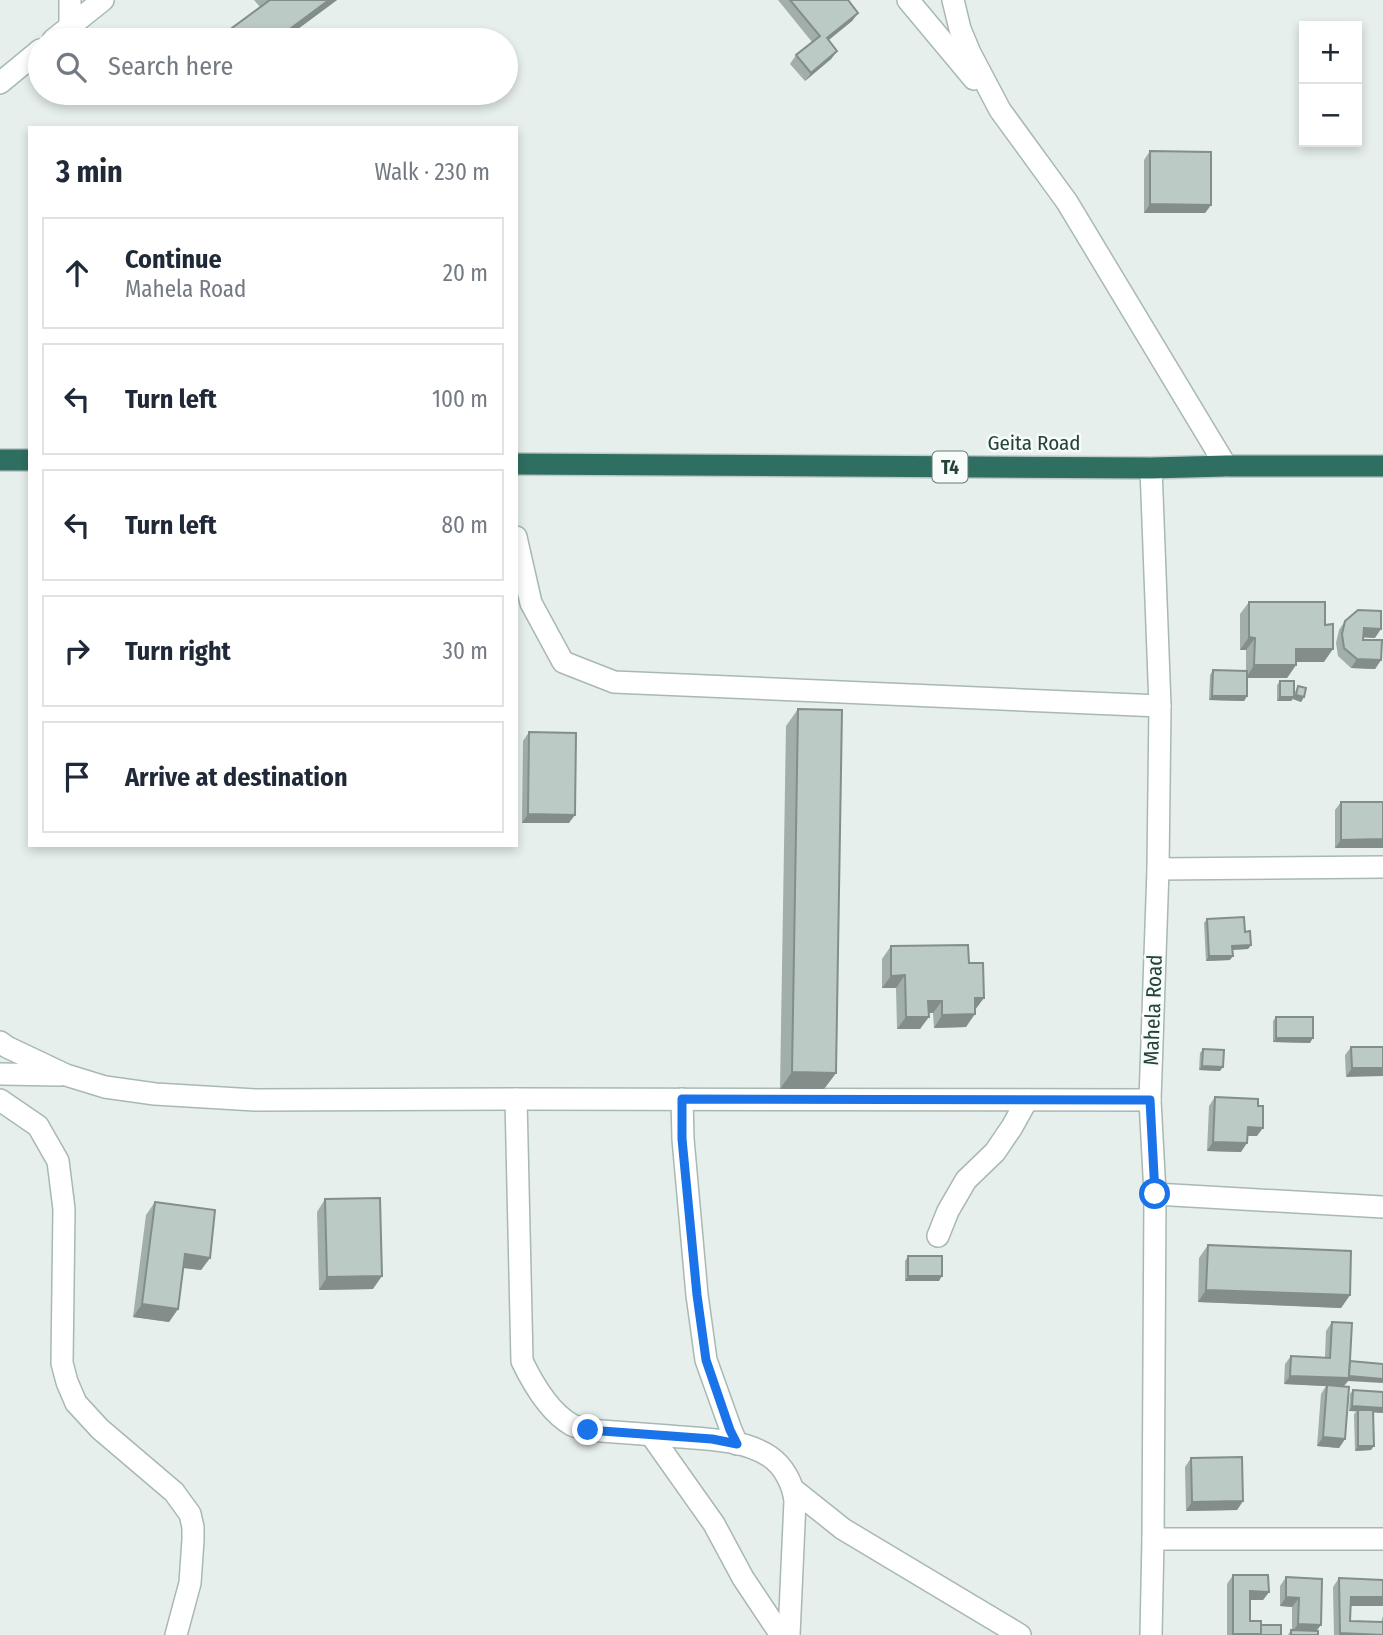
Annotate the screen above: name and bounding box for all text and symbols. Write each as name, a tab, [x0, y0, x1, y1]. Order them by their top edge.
map controls	[1299, 21, 1362, 147]
button: +	[1299, 21, 1362, 84]
search box	[28, 28, 518, 105]
icon: search	[52, 48, 90, 86]
text: Search here	[108, 51, 233, 82]
button: −	[1299, 84, 1362, 147]
text: 3 min	[56, 154, 123, 190]
text: Walk · 230 m	[374, 158, 490, 186]
text: Continue	[125, 244, 222, 275]
icon: ahead	[58, 254, 96, 292]
text: 20 m	[443, 259, 488, 287]
text: Mahela Road	[125, 275, 246, 303]
icon: left	[58, 380, 96, 418]
text: Turn left	[125, 384, 217, 415]
text: 100 m	[432, 385, 488, 413]
street label: Geita Road	[987, 430, 1081, 456]
road number: T4	[932, 452, 968, 482]
icon: left	[58, 506, 96, 544]
text: Turn left	[125, 510, 217, 541]
text: 80 m	[441, 511, 488, 539]
icon: right	[58, 632, 96, 670]
text: Turn right	[125, 636, 231, 667]
text: 30 m	[443, 637, 488, 665]
icon: arrive	[58, 758, 96, 796]
text: Arrive at destination	[125, 762, 348, 793]
street label: Mahela Road	[1138, 954, 1168, 1066]
route start	[1139, 1178, 1170, 1209]
route end	[572, 1414, 603, 1445]

